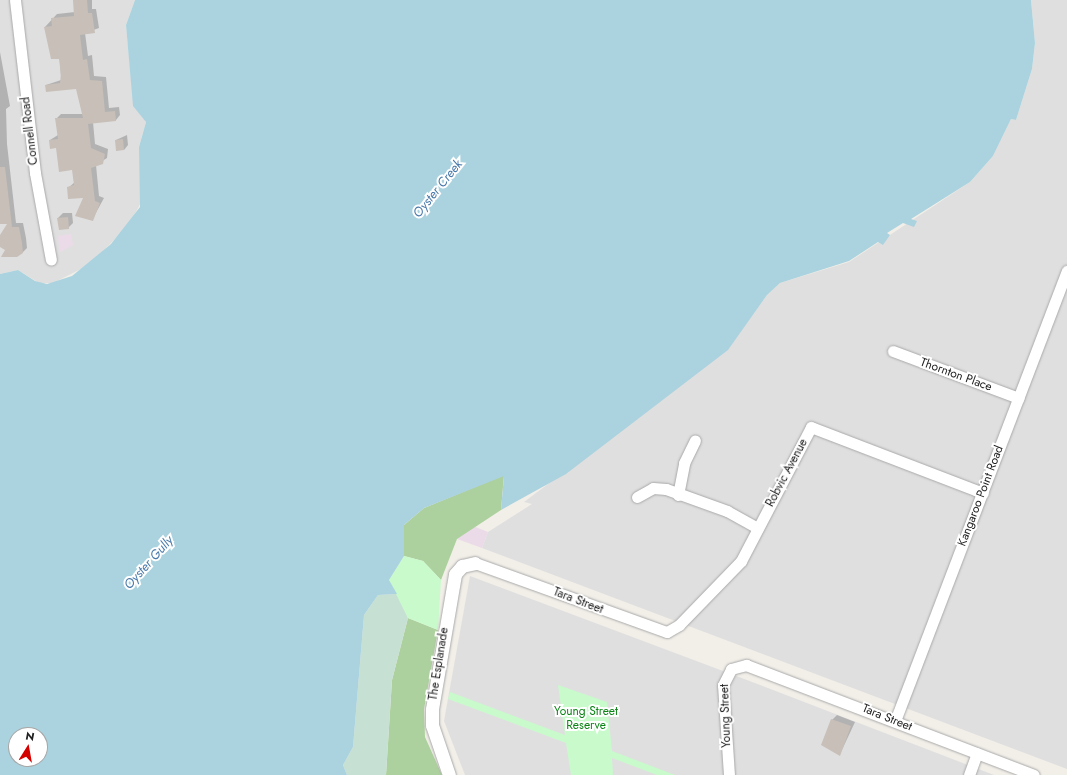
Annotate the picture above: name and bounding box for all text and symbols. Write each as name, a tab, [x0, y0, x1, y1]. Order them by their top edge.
street label: Connell Road	[19, 96, 41, 166]
water label: Oyster Creek	[410, 157, 466, 221]
street label: Thornton Place	[918, 355, 994, 395]
street label: Robvic Avenue	[763, 436, 811, 510]
street label: Kangaroo Point Road	[955, 444, 1007, 548]
water label: Oyster Gully	[121, 533, 177, 593]
street label: Tara Street	[551, 585, 605, 617]
street label: The Esplanade	[426, 627, 452, 701]
street label: Young Street	[718, 684, 734, 748]
street label: Tara Street	[860, 702, 914, 734]
park label: Young Street Reserve	[554, 705, 618, 733]
north arrow	[8, 727, 48, 767]
text: N	[24, 728, 36, 745]

